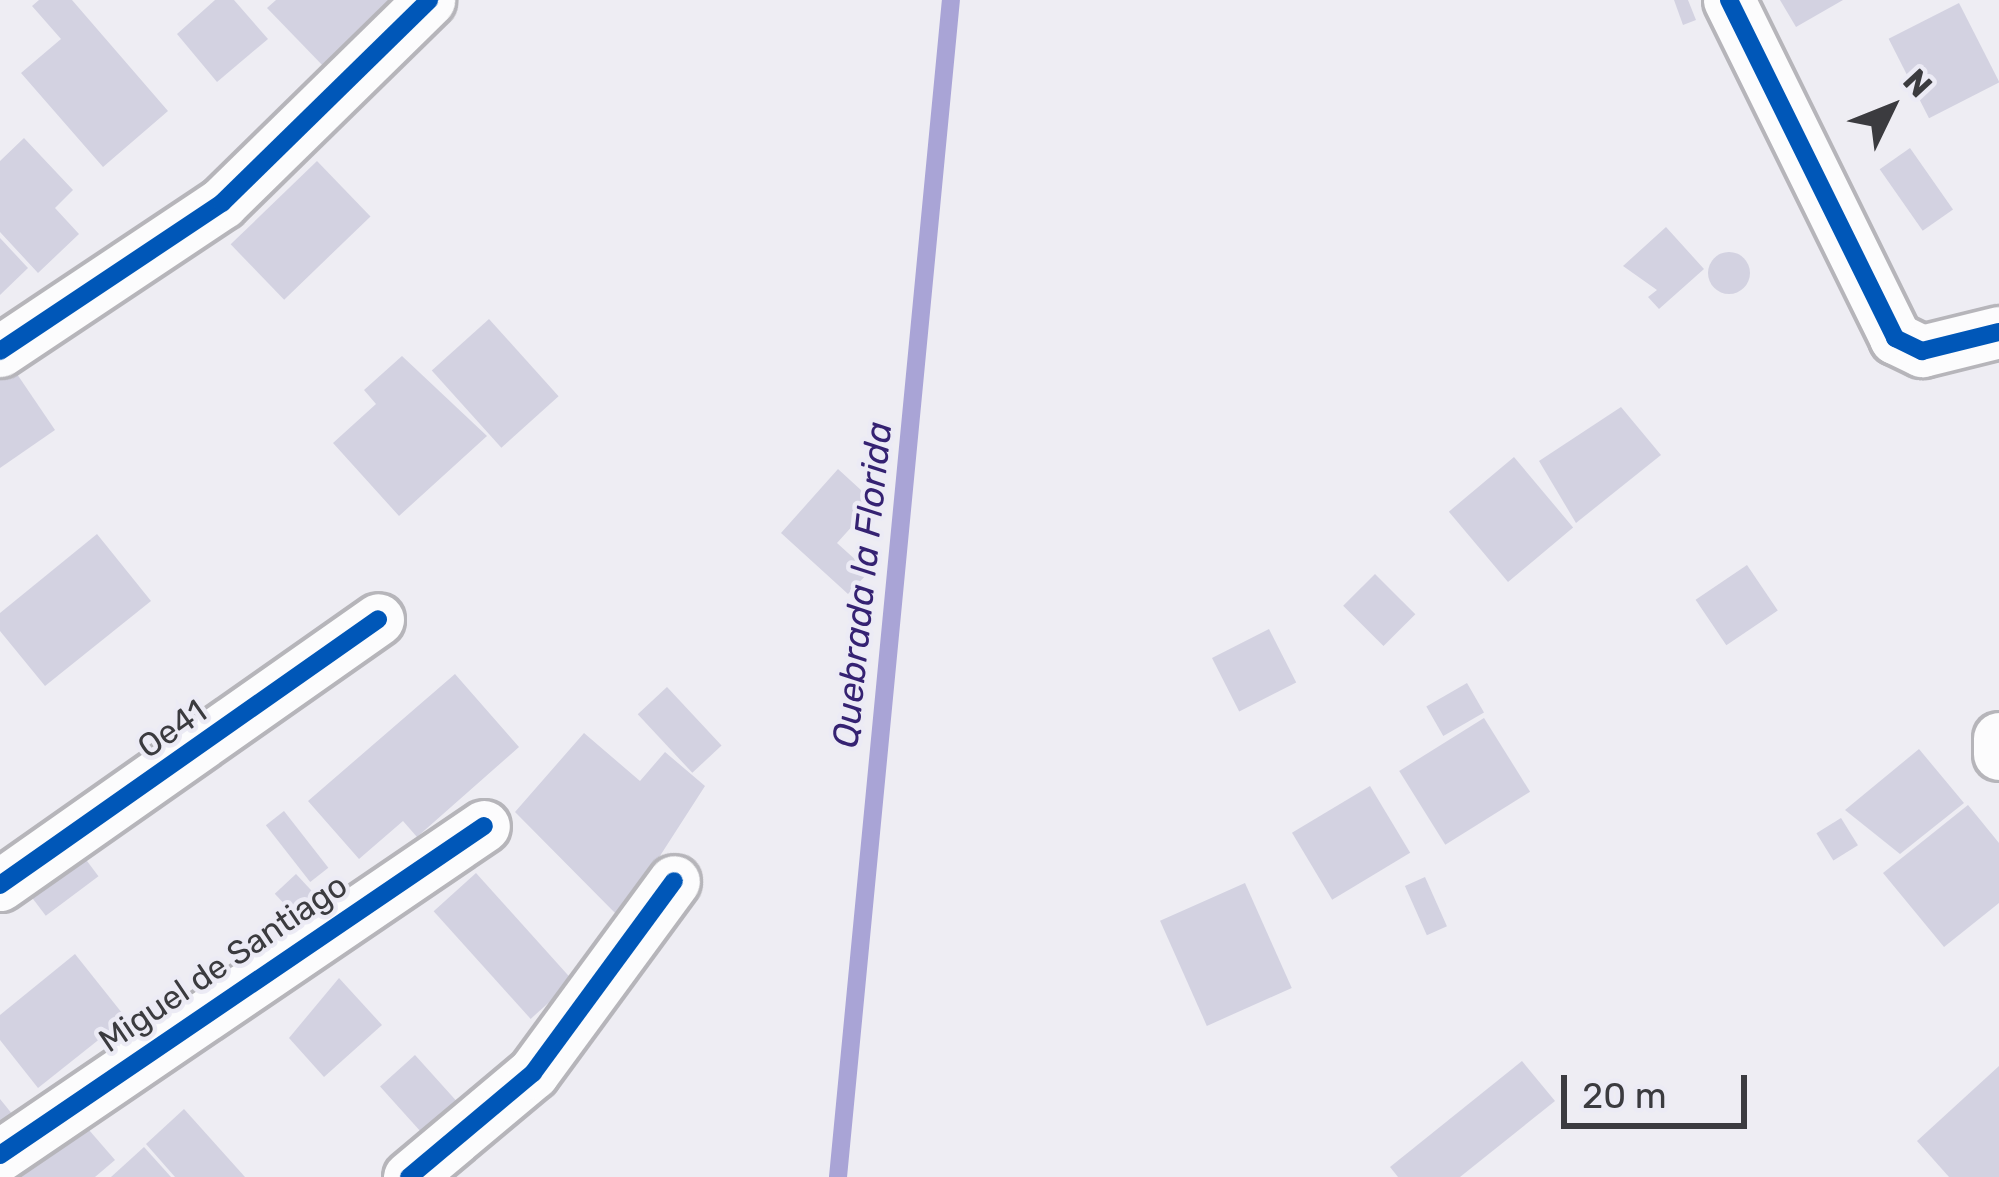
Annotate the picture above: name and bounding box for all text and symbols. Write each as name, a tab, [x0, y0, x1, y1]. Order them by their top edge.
north arrow	[1831, 48, 1951, 168]
text: N	[1895, 61, 1940, 105]
water label: Quebrada la Florida	[823, 420, 901, 750]
street label: Oe41	[130, 691, 214, 767]
street label: Miguel de Santiago	[91, 865, 355, 1061]
scale bar	[1567, 1051, 1753, 1125]
text: 20 m	[1582, 1074, 1667, 1117]

